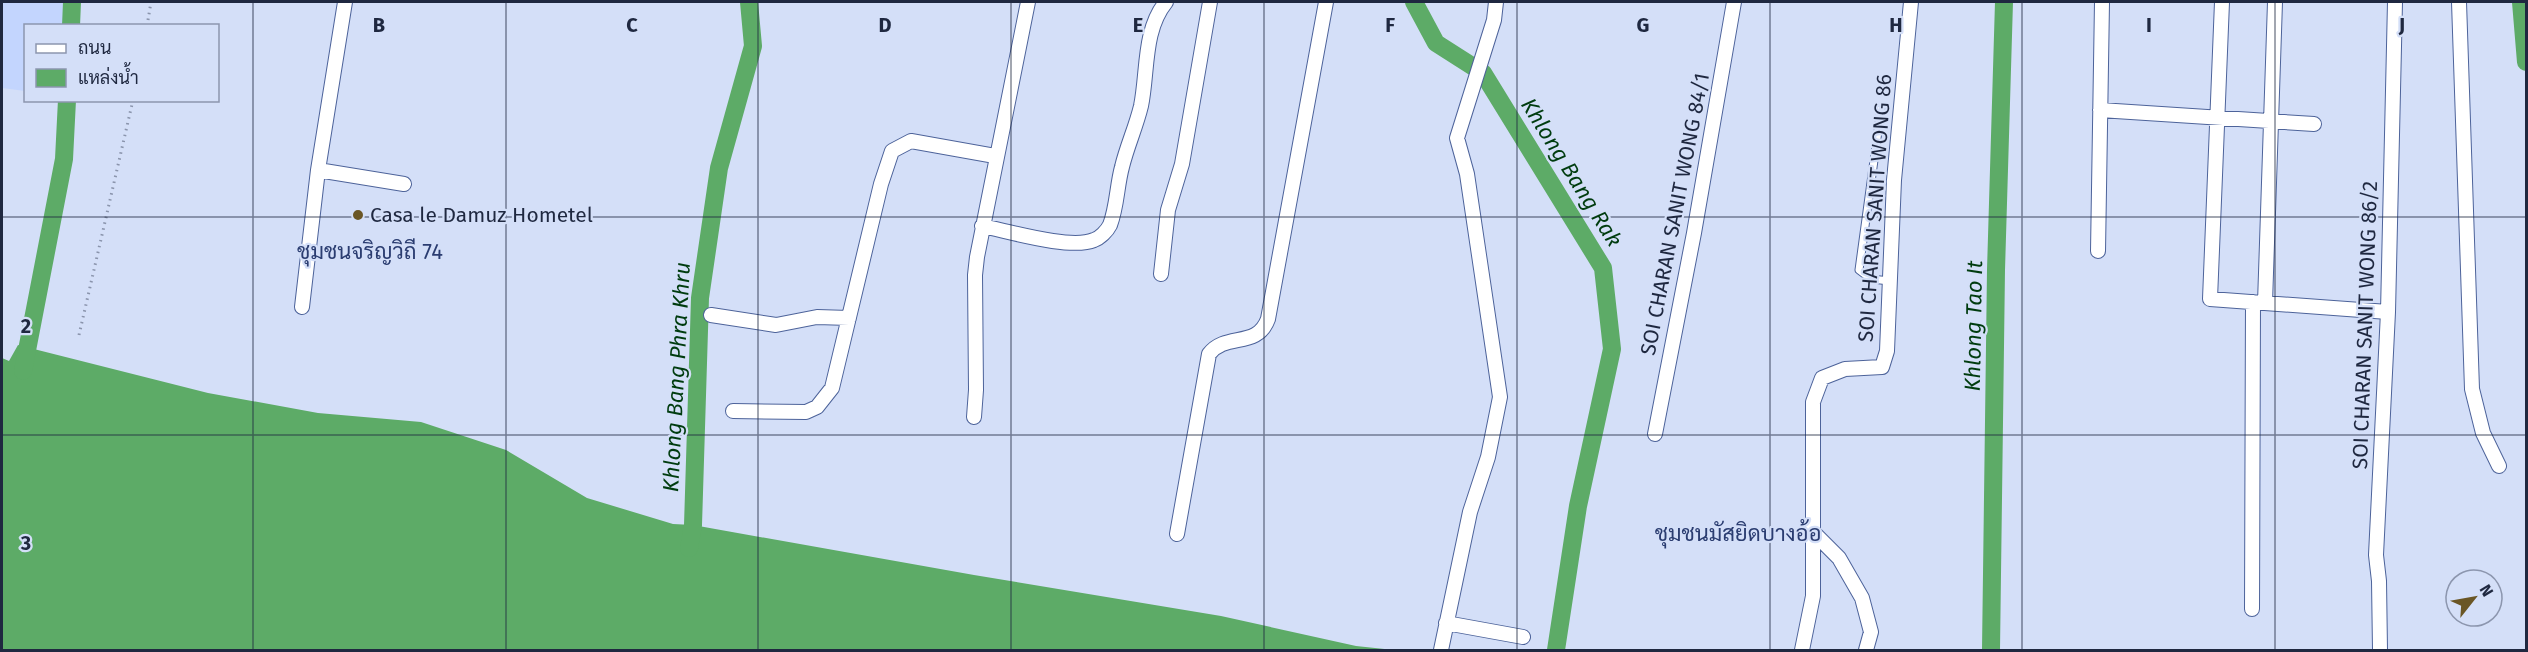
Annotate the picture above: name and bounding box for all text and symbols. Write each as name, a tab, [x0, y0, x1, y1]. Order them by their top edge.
text: B	[373, 13, 385, 37]
text: C	[626, 13, 638, 37]
text: D	[878, 13, 892, 37]
text: E	[1133, 13, 1143, 37]
text: F	[1385, 13, 1395, 37]
text: G	[1637, 13, 1649, 37]
text: H	[1889, 13, 1903, 37]
text: I	[2146, 13, 2152, 37]
text: J	[2398, 13, 2405, 37]
legend	[24, 24, 219, 102]
text: ถนน	[78, 37, 111, 59]
text: แหล่งน้ำ	[78, 62, 139, 89]
street label: SOI CHARAN SANIT WONG 84/1	[1635, 71, 1715, 357]
street label: SOI CHARAN SANIT WONG 86	[1853, 73, 1897, 343]
water label: Khlong Bang Rak	[1515, 93, 1628, 252]
street label: SOI CHARAN SANIT WONG 86/2	[2347, 180, 2383, 470]
place label: Casa le Damuz Hometel	[370, 202, 593, 228]
marker: Casa le Damuz Hometel	[351, 208, 365, 222]
district label: ชุมชนจริญวิถี 74	[297, 238, 443, 267]
water label: Khlong Tao It	[1959, 260, 1988, 392]
water label: Khlong Bang Phra Khru	[657, 261, 696, 493]
text: 2	[21, 314, 31, 338]
district label: ชุมชนมัสยิดบางอ้อ	[1655, 519, 1821, 549]
text: 3	[20, 531, 31, 555]
north arrow	[2444, 568, 2504, 628]
text: N	[2476, 581, 2497, 600]

